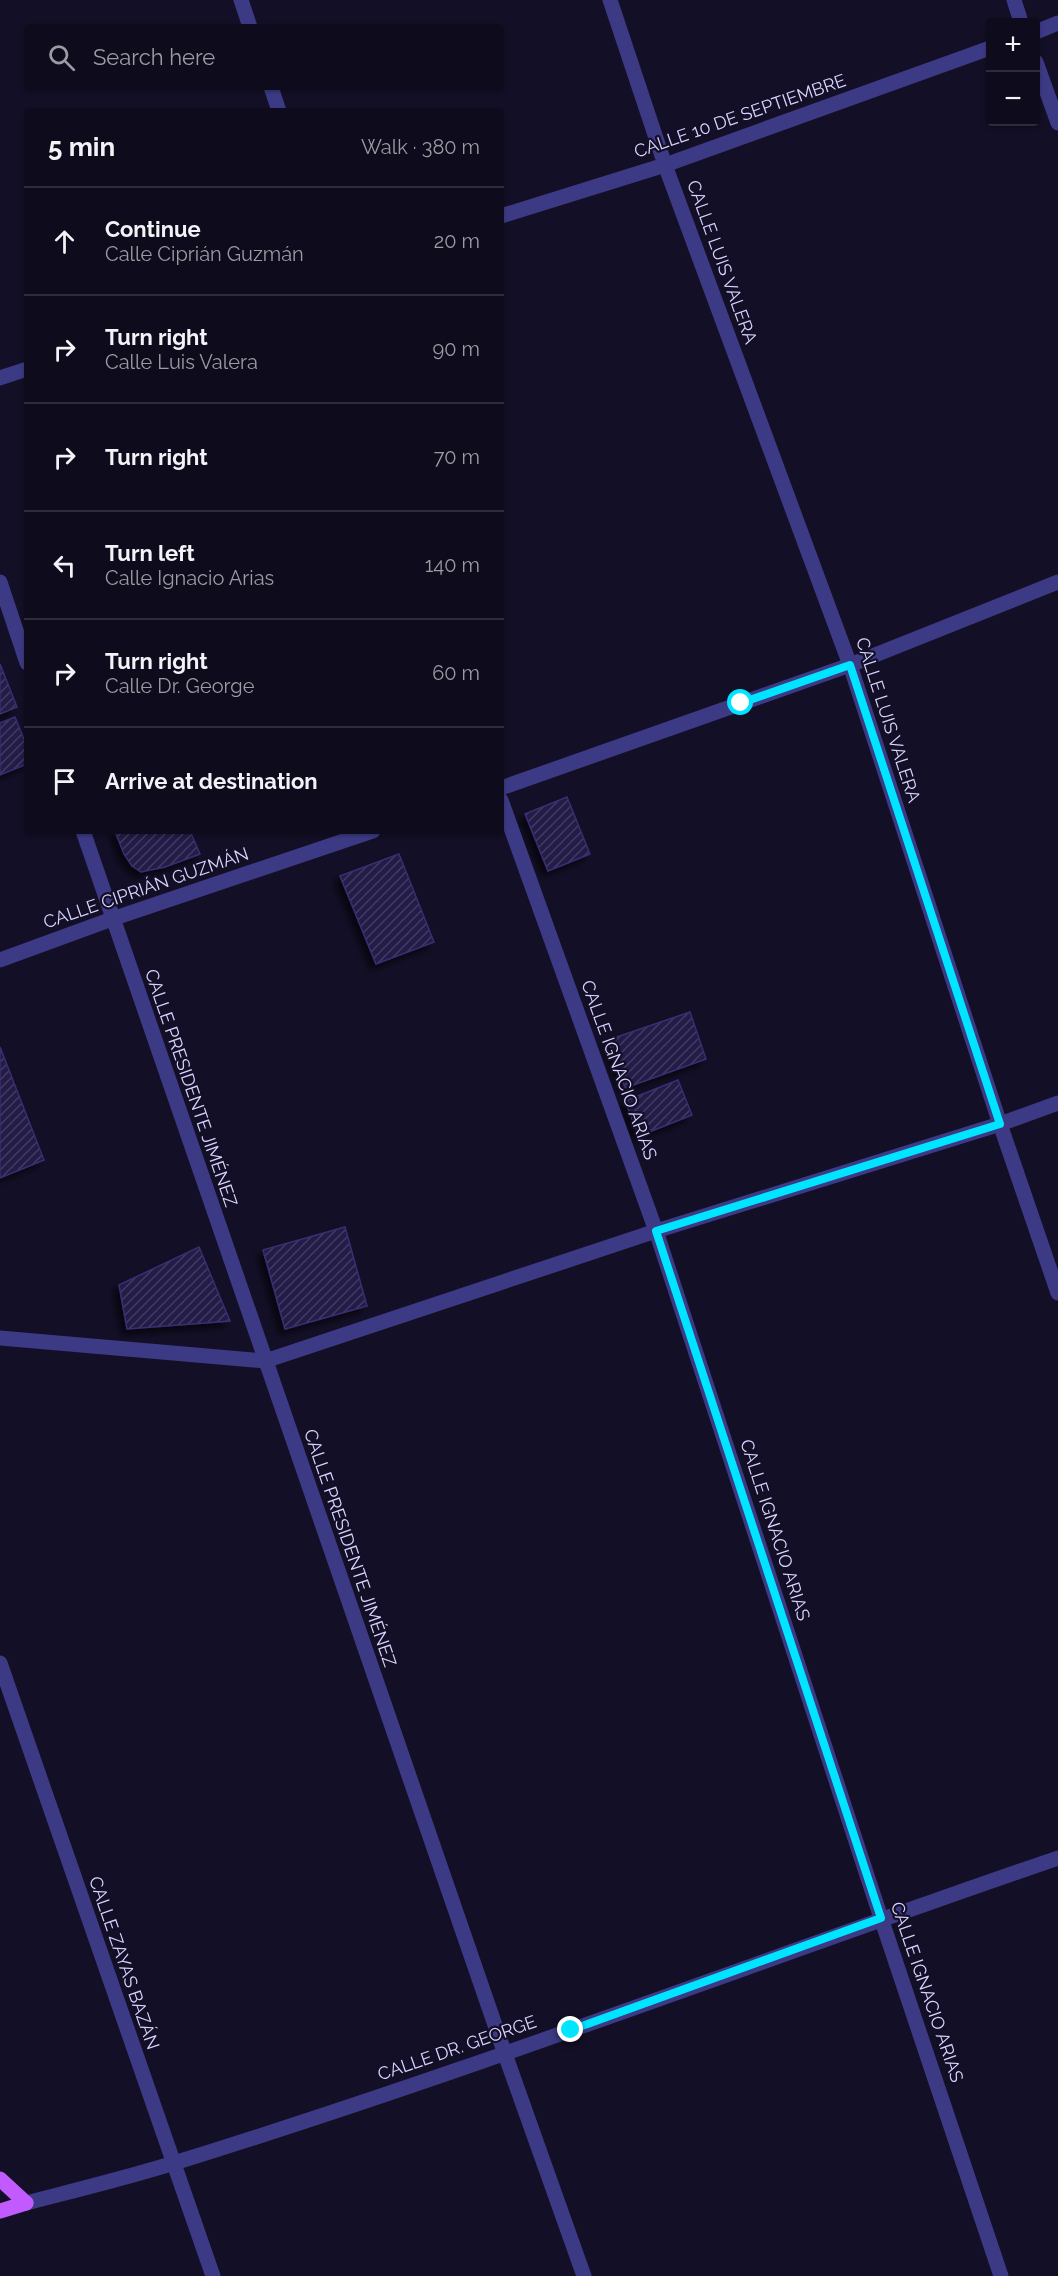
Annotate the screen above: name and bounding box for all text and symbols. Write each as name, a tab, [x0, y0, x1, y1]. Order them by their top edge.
map controls	[986, 18, 1040, 126]
button: +	[986, 18, 1040, 72]
search box	[24, 24, 504, 90]
icon: search	[45, 41, 78, 74]
text: Search here	[93, 44, 215, 70]
street label: CALLE 10 DE SEPTIEMBRE	[631, 69, 849, 162]
button: −	[986, 72, 1040, 126]
text: 5 min	[48, 132, 115, 162]
text: Walk · 380 m	[361, 135, 480, 159]
street label: CALLE LUIS VALERA	[683, 177, 762, 346]
text: Continue	[105, 216, 201, 242]
icon: ahead	[48, 225, 81, 258]
text: 20 m	[434, 229, 480, 253]
text: Calle Ciprián Guzmán	[105, 242, 304, 266]
text: Turn right	[105, 324, 208, 350]
icon: right	[48, 333, 81, 366]
text: 90 m	[433, 337, 480, 361]
text: Calle Luis Valera	[105, 350, 258, 374]
icon: right	[48, 441, 81, 474]
text: Turn right	[105, 444, 208, 470]
text: 70 m	[434, 445, 480, 469]
text: Turn left	[105, 540, 195, 566]
icon: left	[48, 549, 81, 582]
text: 140 m	[425, 553, 480, 577]
text: Calle Ignacio Arias	[105, 566, 274, 590]
street label: CALLE LUIS VALERA	[852, 635, 925, 805]
text: Turn right	[105, 648, 208, 674]
icon: right	[48, 657, 81, 690]
text: 60 m	[432, 661, 480, 685]
text: Calle Dr. George	[105, 674, 254, 698]
route start	[727, 689, 753, 715]
icon: arrive	[48, 765, 81, 798]
text: Arrive at destination	[105, 768, 318, 794]
street label: CALLE CIPRIÁN GUZMÁN	[40, 842, 251, 933]
street label: CALLE PRESIDENTE JIMÉNEZ	[141, 966, 243, 1209]
street label: CALLE IGNACIO ARIAS	[577, 977, 662, 1163]
street label: CALLE PRESIDENTE JIMÉNEZ	[300, 1426, 402, 1669]
street label: CALLE IGNACIO ARIAS	[736, 1436, 815, 1623]
street label: CALLE ZAYAS BAZÁN	[85, 1873, 165, 2052]
street label: CALLE IGNACIO ARIAS	[887, 1899, 968, 2085]
street label: CALLE DR. GEORGE	[375, 2011, 539, 2085]
route end	[557, 2016, 583, 2042]

